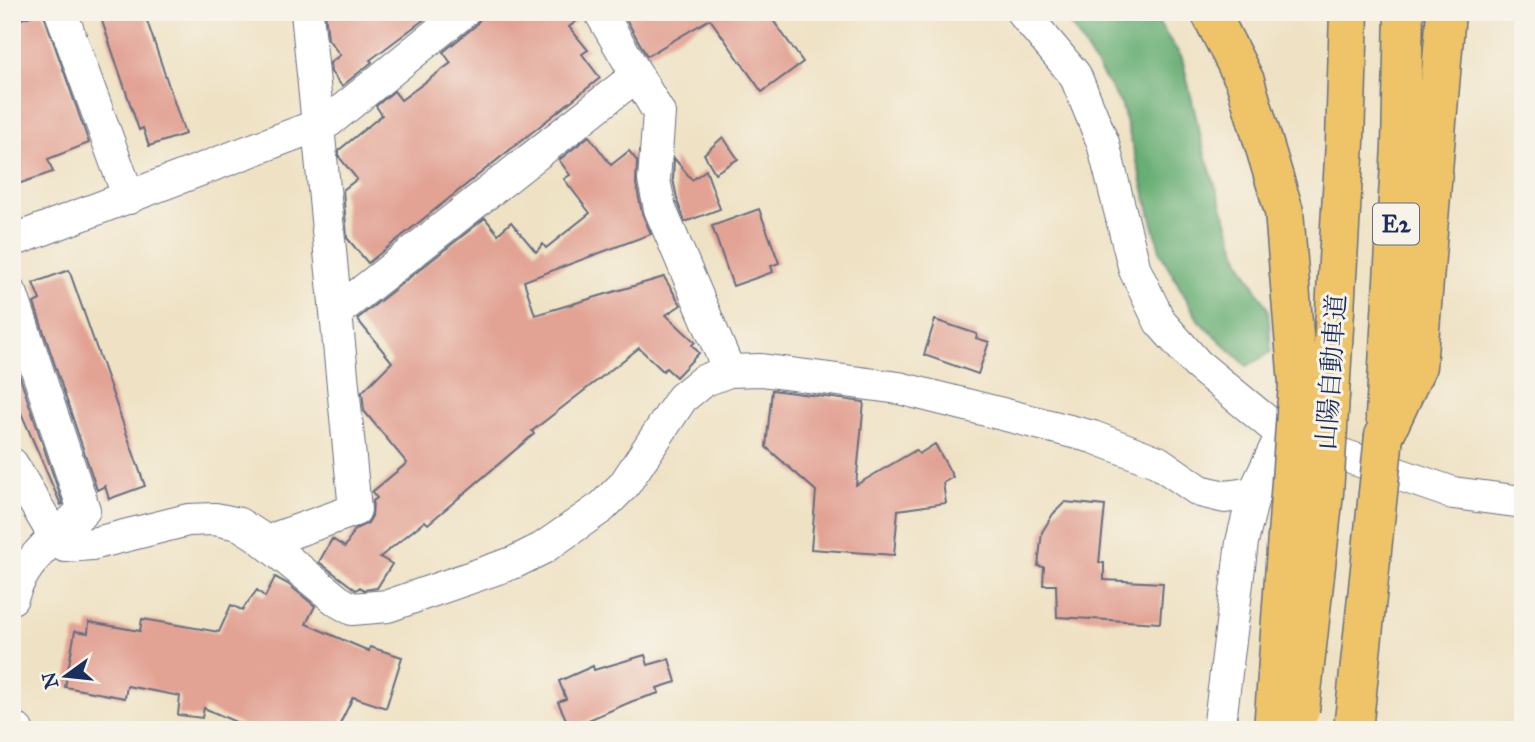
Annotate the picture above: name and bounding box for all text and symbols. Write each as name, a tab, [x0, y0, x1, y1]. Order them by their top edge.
road number: E2	[1373, 204, 1419, 244]
street label: 山陽自動車道	[1310, 293, 1352, 451]
north arrow	[32, 640, 102, 710]
text: N	[37, 670, 63, 691]

